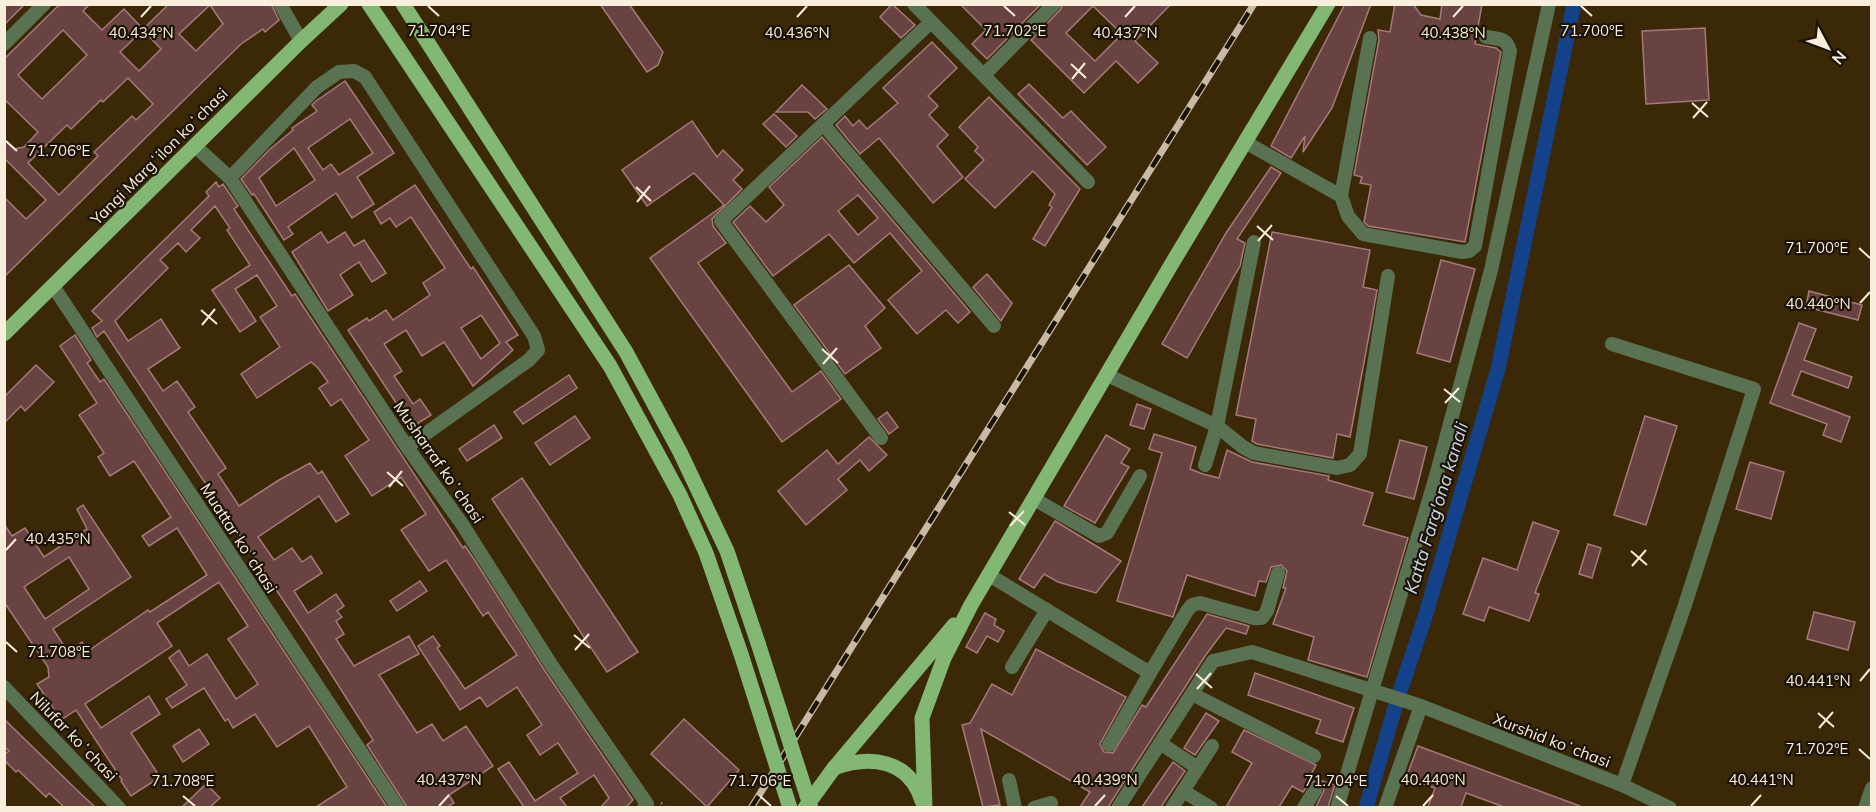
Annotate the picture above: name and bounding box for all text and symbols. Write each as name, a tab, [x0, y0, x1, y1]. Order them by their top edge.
north arrow	[1798, 18, 1858, 78]
text: 71.704°E	[408, 21, 471, 40]
text: 71.702°E	[984, 21, 1047, 40]
text: 71.700°E	[1561, 21, 1624, 40]
text: 40.434°N	[108, 23, 174, 42]
text: 40.436°N	[764, 23, 830, 42]
text: 40.437°N	[1092, 23, 1158, 42]
text: 40.438°N	[1420, 23, 1486, 42]
text: N	[1828, 47, 1851, 69]
street label: Yangi Margʻilon koʻchasi	[85, 83, 232, 230]
text: 71.706°E	[28, 141, 91, 160]
text: 71.700°E	[1786, 238, 1849, 257]
text: 40.440°N	[1785, 294, 1851, 313]
street label: Musharraf koʻchasi	[389, 397, 489, 527]
water label: Katta Farg'ona kanali	[1399, 419, 1473, 597]
street label: Muattar koʻchasi	[196, 479, 282, 597]
text: 40.435°N	[25, 529, 91, 548]
text: 71.708°E	[28, 642, 91, 661]
text: 40.441°N	[1785, 671, 1851, 690]
street label: Nilufar koʻchasi	[26, 687, 122, 785]
street label: Xurshid koʻchasi	[1490, 708, 1614, 772]
text: 71.702°E	[1786, 739, 1849, 758]
text: 40.437°N	[416, 770, 482, 789]
text: 40.439°N	[1072, 770, 1138, 789]
text: 40.440°N	[1400, 770, 1466, 789]
text: 40.441°N	[1728, 770, 1794, 789]
text: 71.708°E	[152, 771, 215, 790]
text: 71.706°E	[729, 771, 792, 790]
text: 71.704°E	[1305, 771, 1368, 790]

